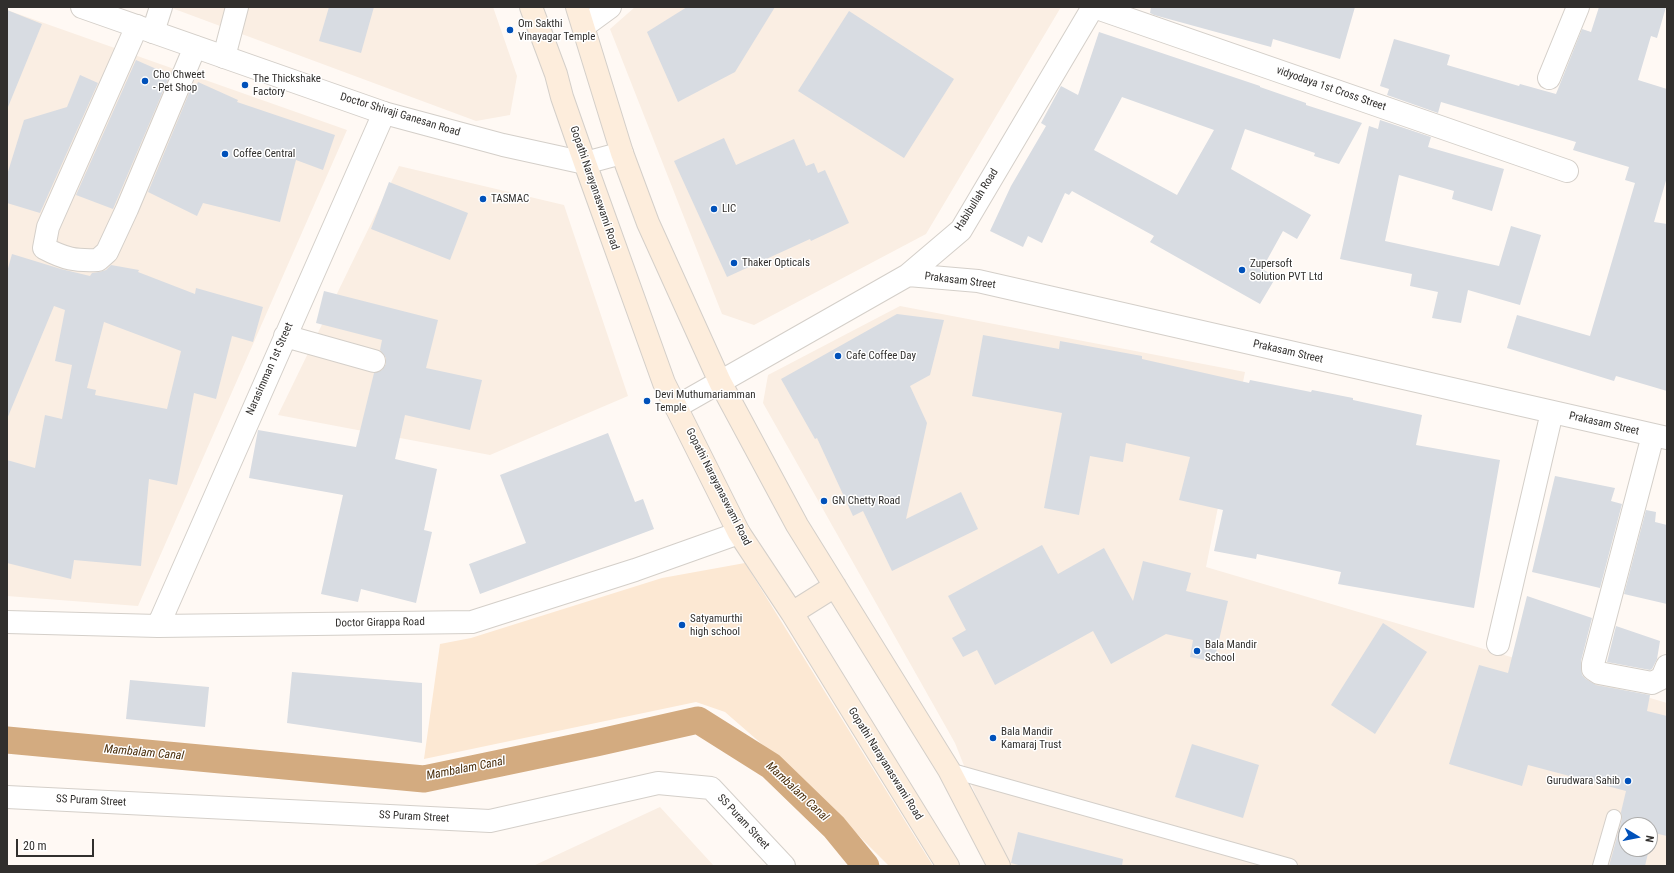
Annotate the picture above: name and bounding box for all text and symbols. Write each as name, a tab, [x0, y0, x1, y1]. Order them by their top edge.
place label: Om Sakthi Vinayagar Temple	[518, 17, 595, 43]
marker: Om Sakthi Vinayagar Temple	[505, 25, 515, 35]
street label: vidyodaya 1st Cross Street	[1274, 64, 1388, 114]
place label: Cho Chweet - Pet Shop	[153, 68, 205, 94]
place label: The Thickshake Factory	[253, 72, 321, 98]
marker: Cho Chweet - Pet Shop	[140, 76, 150, 86]
marker: The Thickshake Factory	[240, 80, 250, 90]
street label: Doctor Shivaji Ganesan Road	[338, 90, 462, 140]
street label: Gopathi Narayanaswami Road	[567, 124, 621, 252]
place label: Coffee Central	[233, 147, 295, 161]
marker: Coffee Central	[220, 149, 230, 159]
street label: Habibullah Road	[953, 166, 1001, 234]
place label: TASMAC	[491, 192, 529, 206]
marker: TASMAC	[478, 194, 488, 204]
place label: LIC	[722, 202, 736, 216]
marker: LIC	[709, 204, 719, 214]
place label: Thaker Opticals	[742, 256, 810, 270]
place label: Zupersoft Solution PVT Ltd	[1250, 257, 1323, 283]
marker: Thaker Opticals	[729, 258, 739, 268]
marker: Zupersoft Solution PVT Ltd	[1237, 265, 1247, 275]
street label: Prakasam Street	[924, 270, 996, 292]
street label: Narasimman 1st Street	[244, 321, 296, 417]
street label: Prakasam Street	[1252, 338, 1324, 366]
place label: Cafe Coffee Day	[846, 349, 916, 363]
marker: Cafe Coffee Day	[833, 351, 843, 361]
place label: Devi Muthumariamman Temple	[655, 388, 755, 414]
marker: Devi Muthumariamman Temple	[642, 396, 652, 406]
street label: Prakasam Street	[1568, 410, 1640, 438]
street label: Gopathi Narayanaswami Road	[683, 426, 753, 548]
place label: GN Chetty Road	[832, 494, 900, 508]
marker: GN Chetty Road	[819, 496, 829, 506]
place label: Satyamurthi high school	[690, 612, 742, 638]
street label: Doctor Girappa Road	[335, 616, 425, 630]
marker: Satyamurthi high school	[677, 620, 687, 630]
place label: Bala Mandir School	[1205, 638, 1257, 664]
marker: Bala Mandir School	[1192, 646, 1202, 656]
street label: Gopathi Narayanaswami Road	[845, 705, 925, 823]
place label: Bala Mandir Kamaraj Trust	[1001, 725, 1061, 751]
marker: Bala Mandir Kamaraj Trust	[988, 733, 998, 743]
water label: Mambalam Canal	[103, 742, 185, 764]
water label: Mambalam Canal	[425, 754, 507, 784]
water label: Mambalam Canal	[763, 759, 831, 825]
place label: Gurudwara Sahib	[1546, 774, 1620, 788]
marker: Gurudwara Sahib	[1623, 776, 1633, 786]
street label: SS Puram Street	[714, 792, 772, 852]
street label: SS Puram Street	[56, 793, 126, 809]
street label: SS Puram Street	[379, 809, 449, 825]
north arrow	[1618, 817, 1658, 857]
scale bar	[18, 831, 96, 857]
text: N	[1642, 835, 1656, 843]
text: 20 m	[23, 839, 47, 853]

